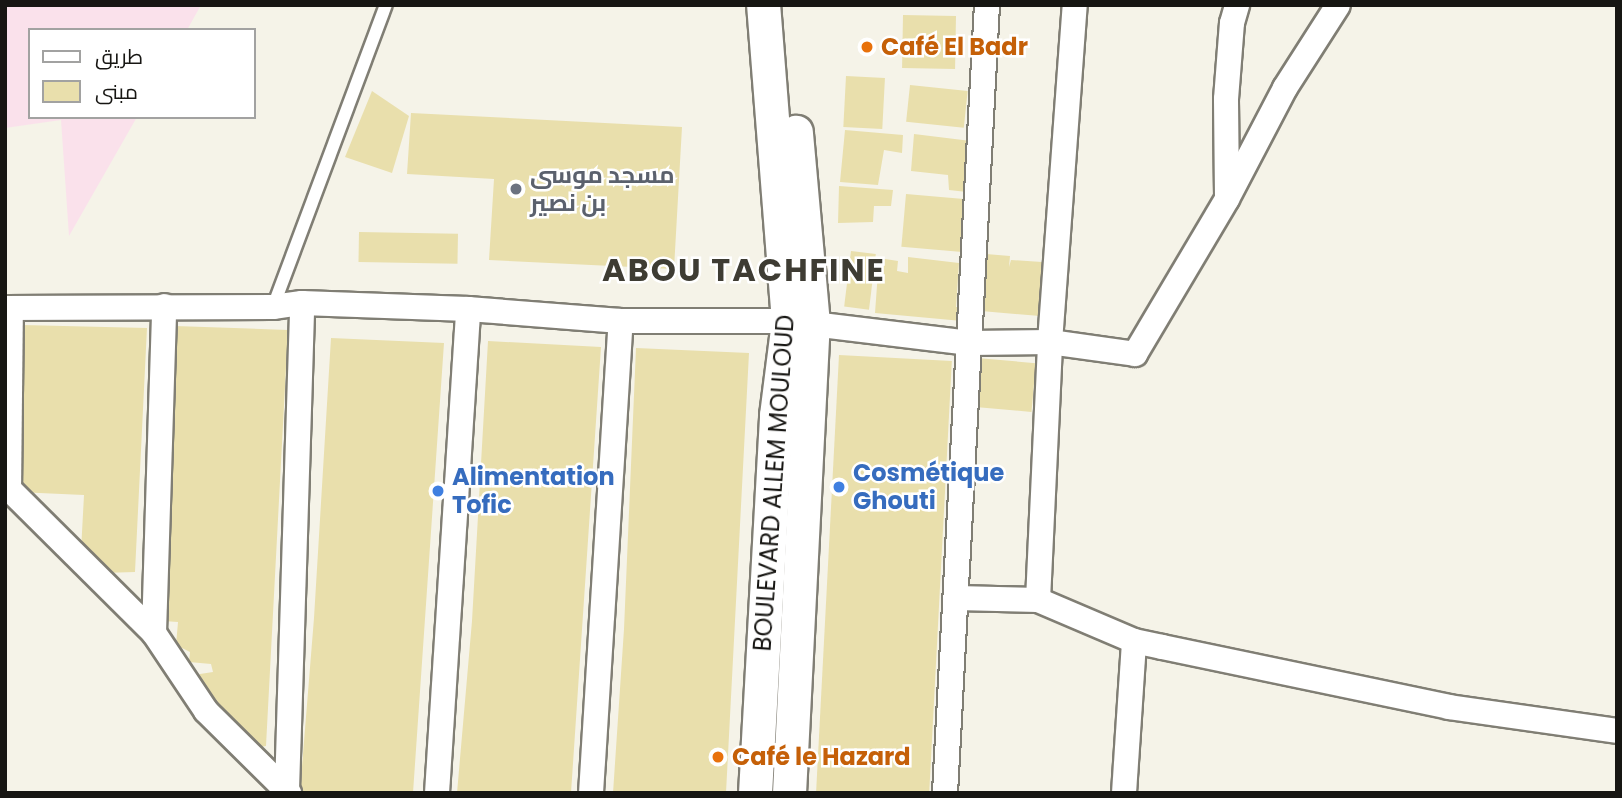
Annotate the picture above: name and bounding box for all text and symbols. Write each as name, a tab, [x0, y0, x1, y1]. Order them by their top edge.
legend	[28, 28, 256, 119]
place label: Café El Badr	[881, 33, 1028, 61]
marker: Café El Badr	[859, 39, 875, 55]
text: طريق	[95, 42, 143, 71]
text: مبنى	[95, 77, 138, 106]
place label: مسجد موسى بن نصير	[530, 161, 675, 217]
marker: مسجد موسى بن نصير	[508, 181, 524, 197]
district label: ABOU TACHFINE	[604, 251, 884, 289]
street label: BOULEVARD ALLEM MOULOUD	[748, 314, 800, 652]
place label: Cosmétique Ghouti	[853, 459, 1004, 515]
place label: Alimentation Tofic	[452, 463, 615, 519]
marker: Cosmétique Ghouti	[831, 479, 847, 495]
marker: Alimentation Tofic	[430, 483, 446, 499]
place label: Café le Hazard	[732, 743, 911, 771]
marker: Café le Hazard	[710, 749, 726, 765]

